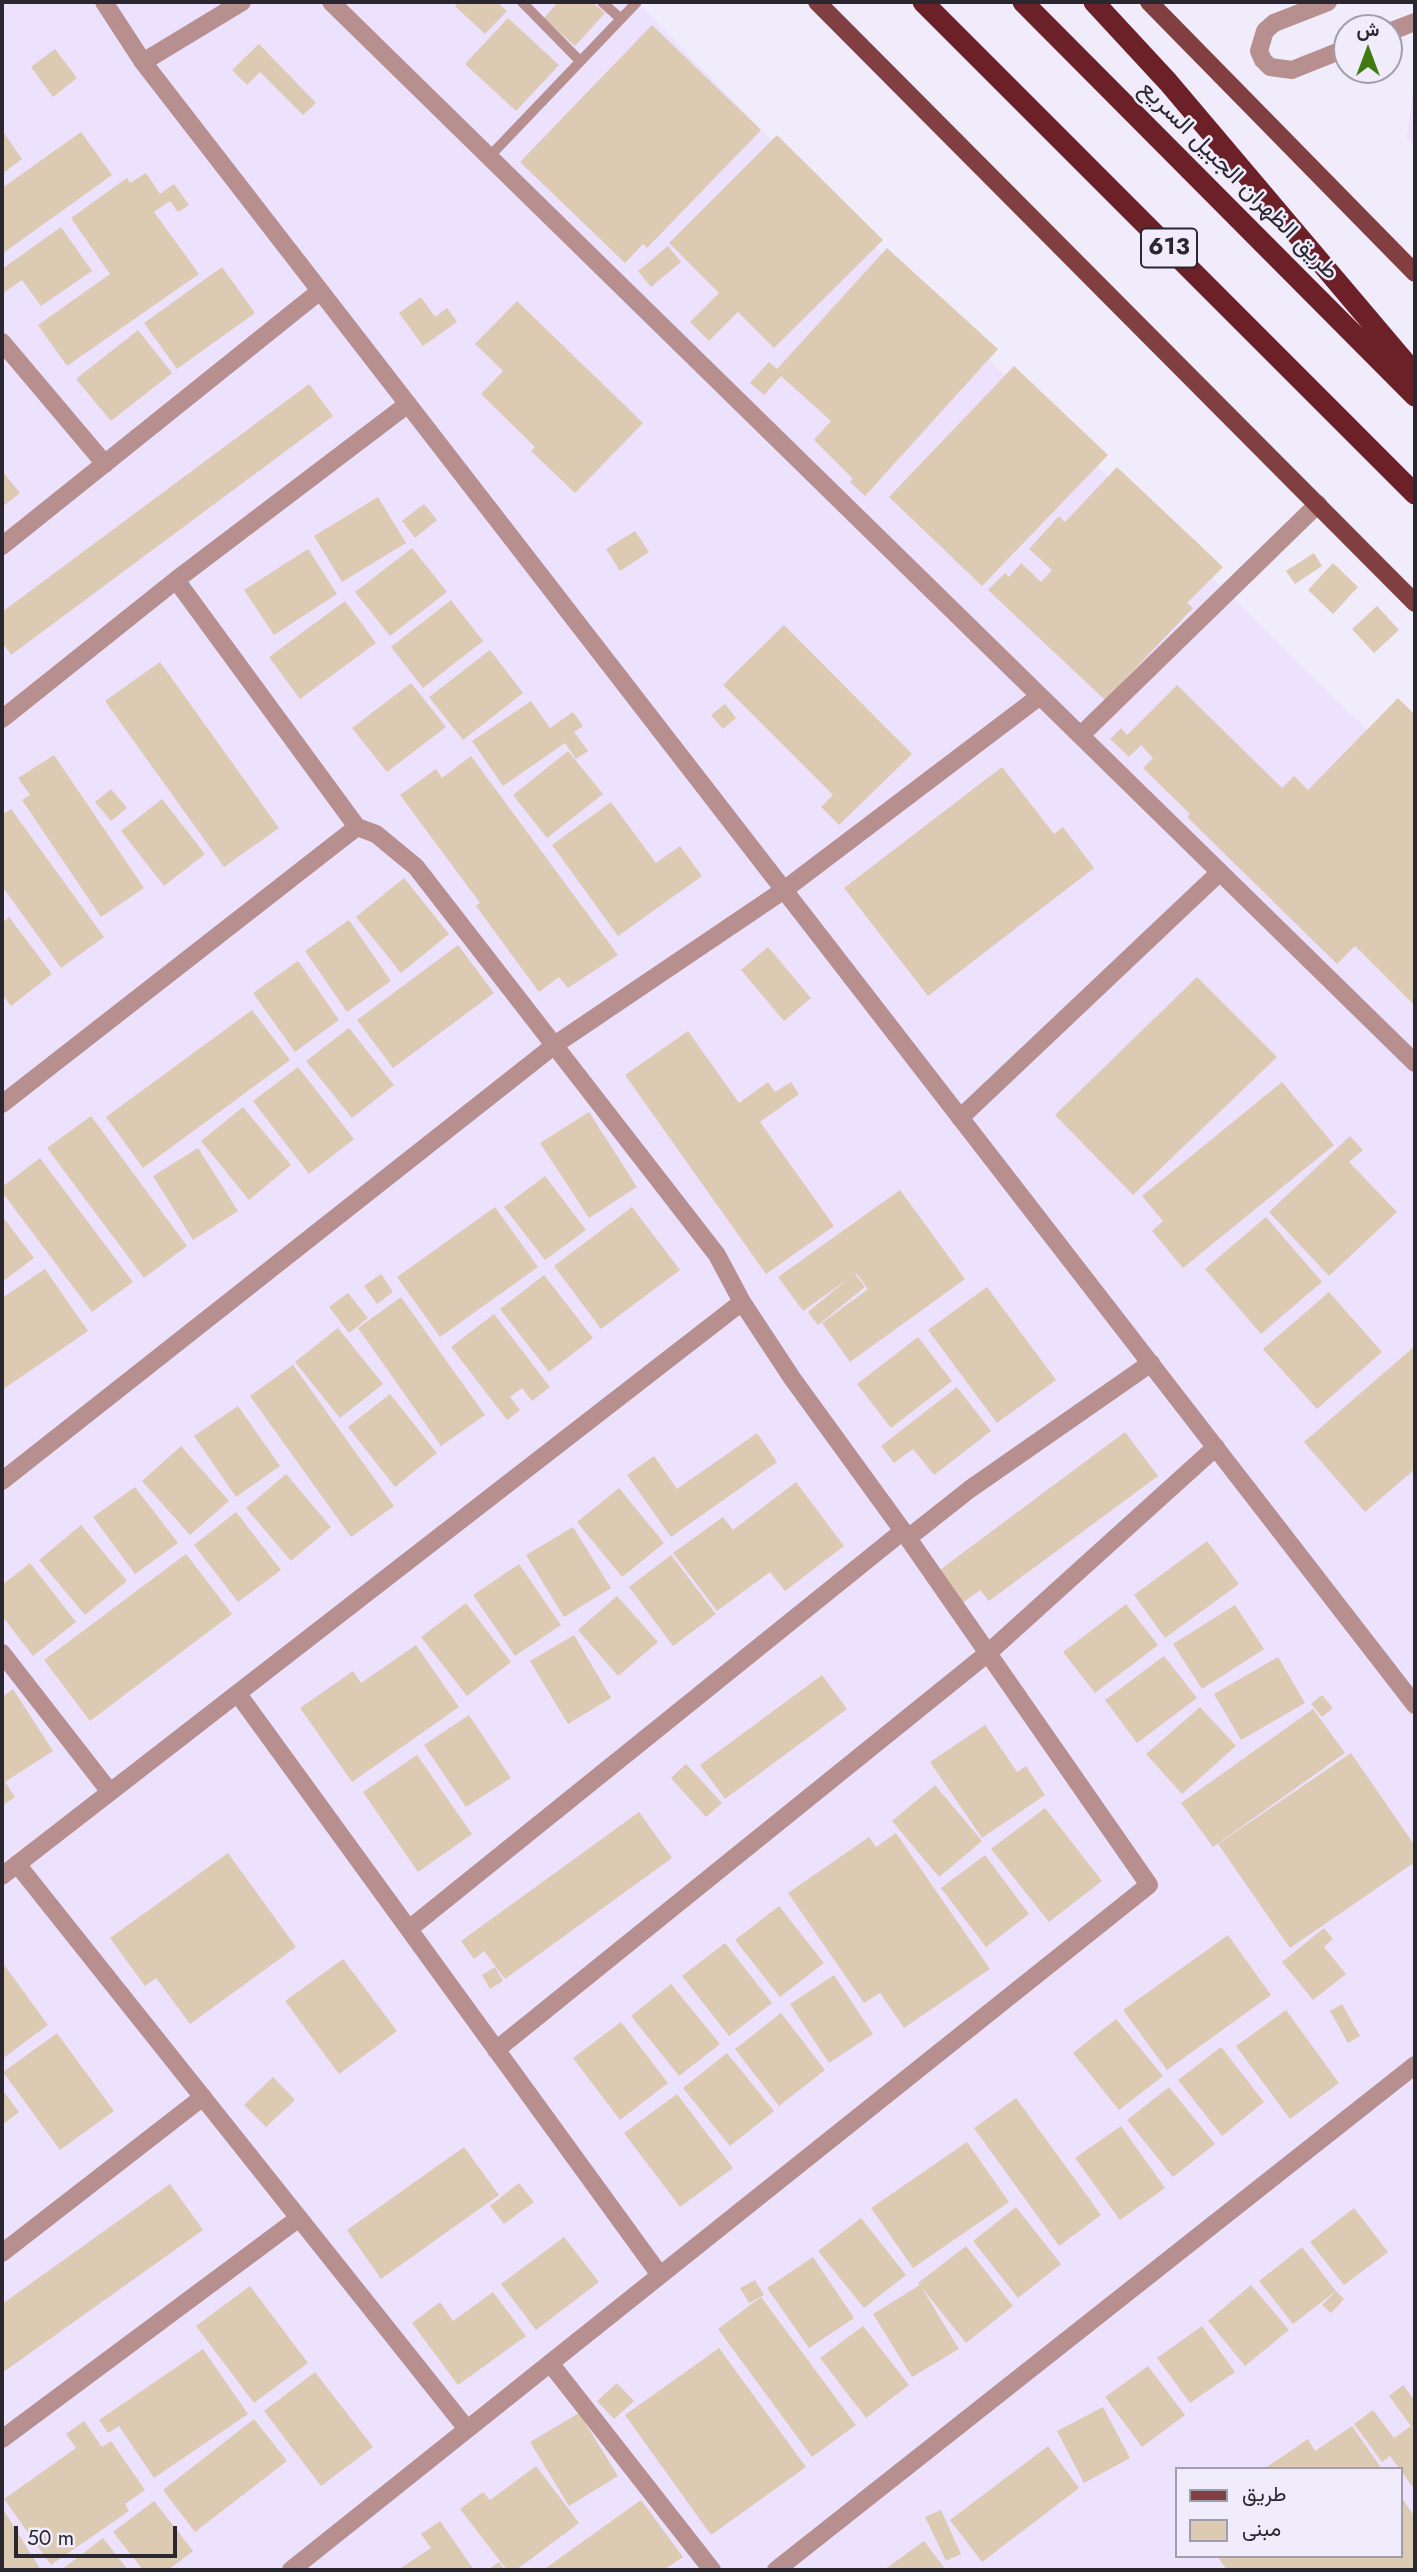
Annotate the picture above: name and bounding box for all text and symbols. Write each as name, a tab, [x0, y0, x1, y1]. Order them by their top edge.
north arrow	[1333, 14, 1403, 84]
text: ش	[1357, 16, 1379, 43]
street label: طريق الظهران الجبيل السريع	[1132, 75, 1344, 287]
road number: 613	[1141, 229, 1197, 268]
legend	[1176, 2467, 1403, 2558]
text: طريق	[1242, 2479, 1287, 2509]
scale bar	[18, 2512, 180, 2556]
text: مبنى	[1242, 2514, 1281, 2544]
text: 50 m	[27, 2523, 74, 2553]

